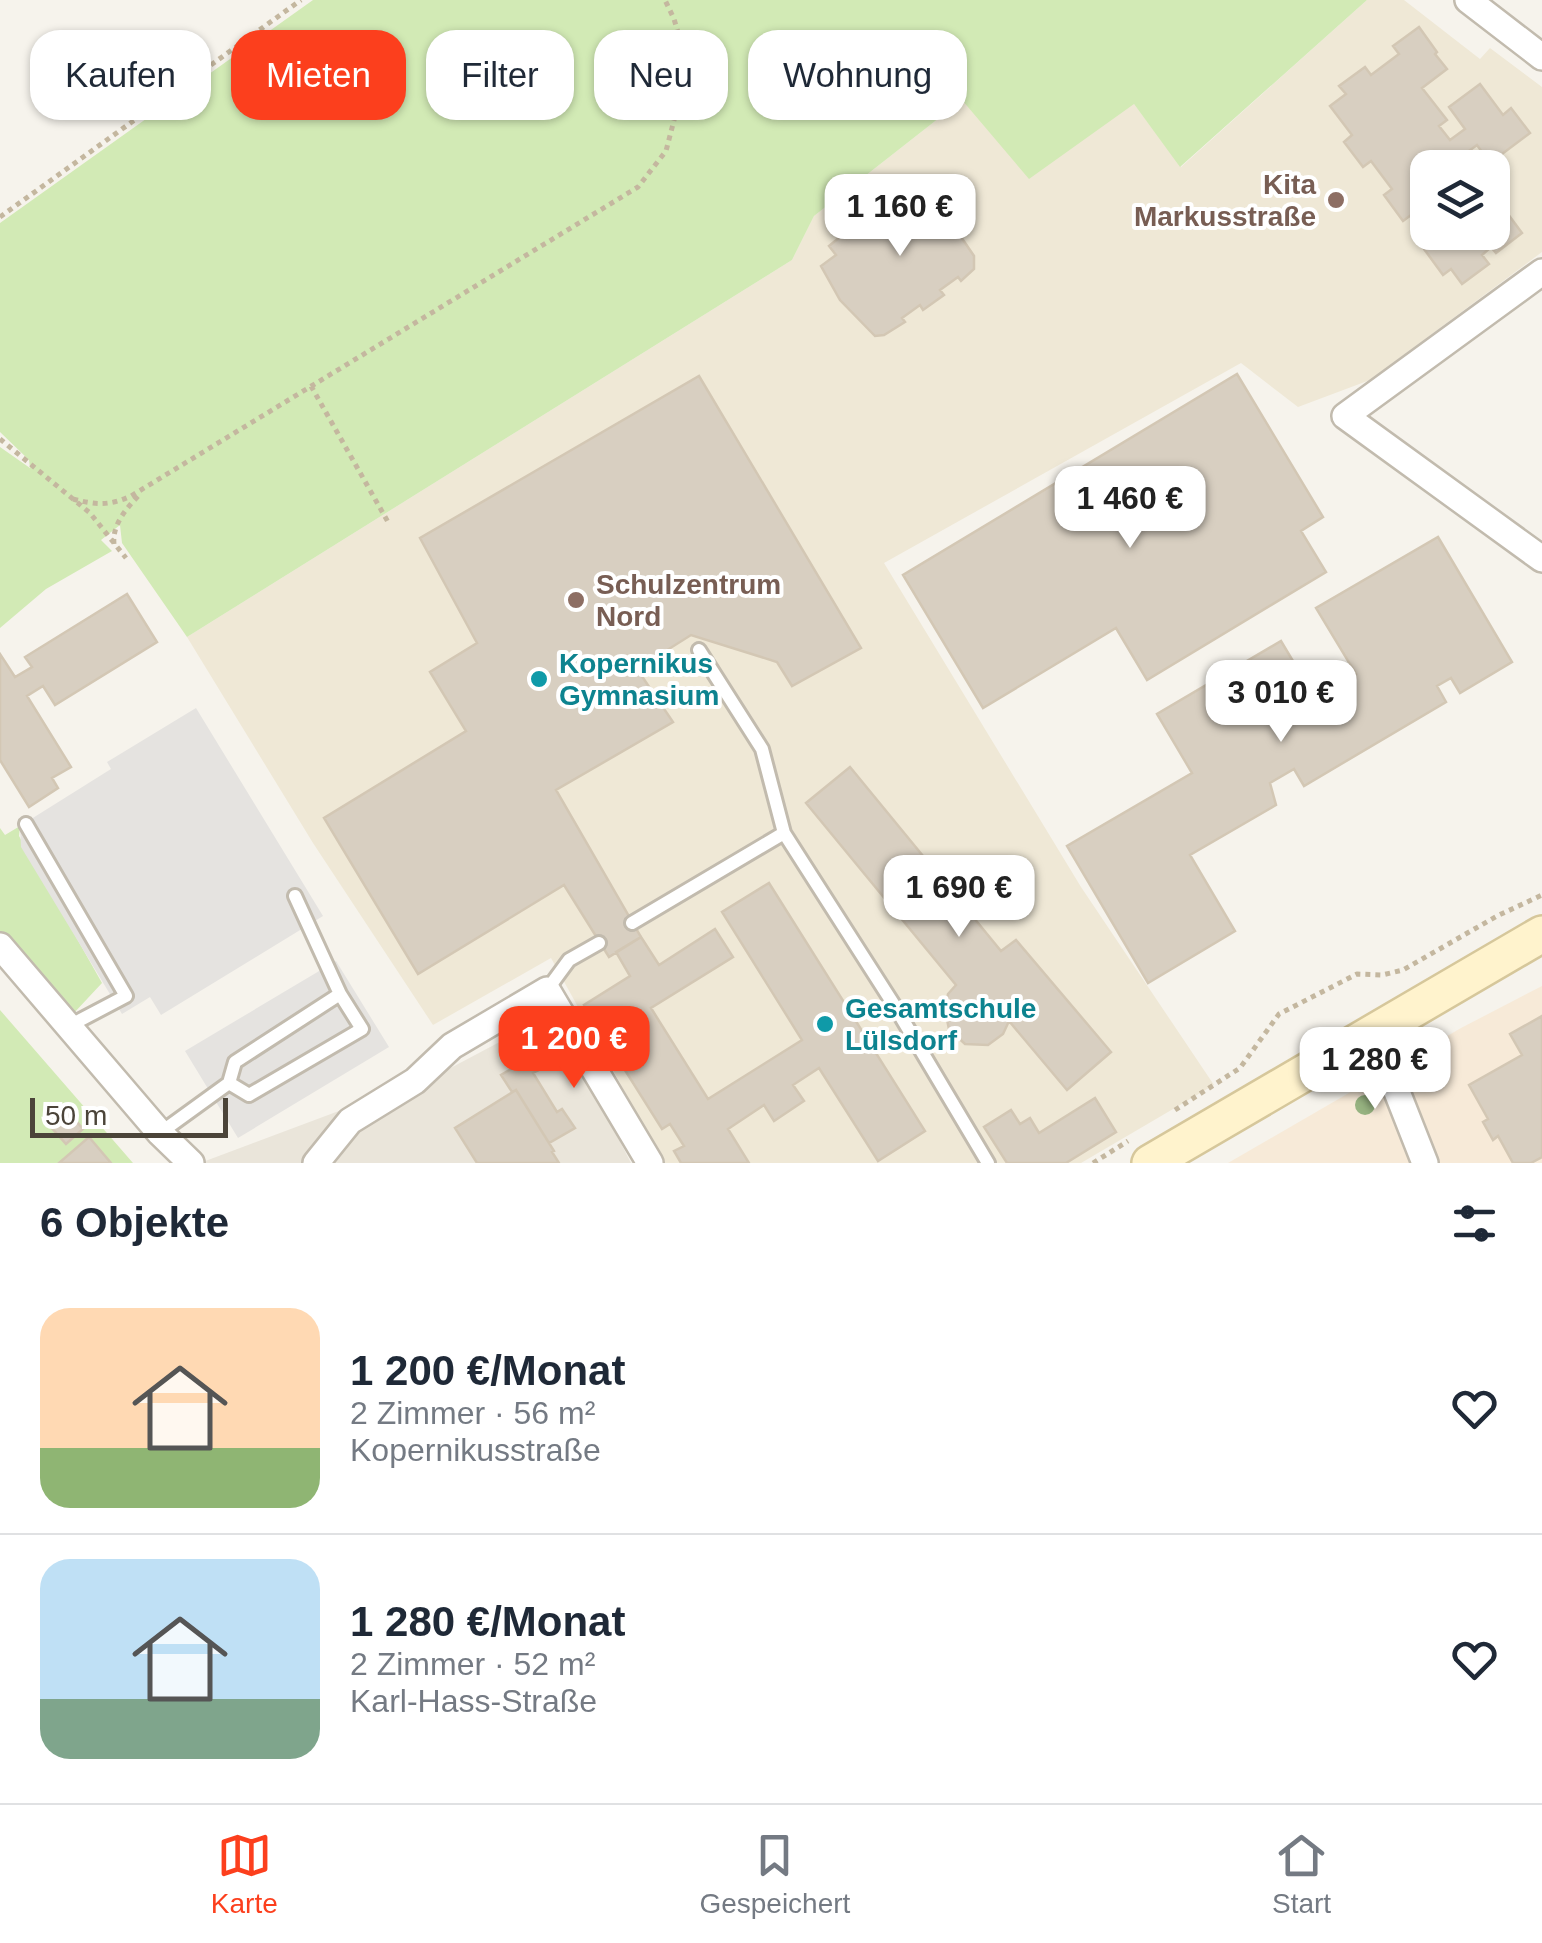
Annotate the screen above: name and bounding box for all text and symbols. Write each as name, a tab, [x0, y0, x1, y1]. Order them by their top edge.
chip: Kaufen	[30, 30, 211, 120]
chip: Mieten	[231, 30, 406, 120]
chip: Filter	[426, 30, 574, 120]
chip: Neu	[594, 30, 728, 120]
chip: Wohnung	[748, 30, 967, 120]
map controls	[1410, 150, 1510, 250]
button: layers	[1410, 150, 1510, 250]
place label: Kita Markusstraße	[1134, 169, 1316, 232]
pin: 1 160 €	[808, 174, 992, 259]
text: 1 160 €	[847, 188, 953, 224]
marker: Kita Markusstraße	[1325, 189, 1347, 211]
pin: 1 460 €	[1038, 466, 1222, 551]
text: 1 460 €	[1077, 480, 1183, 516]
place label: Schulzentrum Nord	[596, 569, 781, 632]
marker: Schulzentrum Nord	[565, 589, 587, 611]
place label: Kopernikus Gymnasium	[559, 648, 719, 711]
pin: 3 010 €	[1189, 660, 1373, 745]
marker: Kopernikus Gymnasium	[528, 668, 550, 690]
text: 3 010 €	[1228, 674, 1334, 710]
pin: 1 690 €	[867, 855, 1051, 940]
text: 1 690 €	[906, 869, 1012, 905]
place label: Gesamtschule Lülsdorf	[845, 993, 1036, 1056]
pin: 1 200 €	[482, 1006, 666, 1091]
marker: Gesamtschule Lülsdorf	[814, 1013, 836, 1035]
text: 1 200 €	[521, 1020, 627, 1056]
pin: 1 280 €	[1283, 1027, 1467, 1112]
text: 1 280 €	[1322, 1041, 1428, 1077]
scale bar	[30, 1093, 228, 1138]
text: 50 m	[45, 1100, 107, 1131]
icon: filters	[1447, 1196, 1502, 1251]
text: 6 Objekte	[40, 1199, 229, 1246]
text: 1 200 €/Monat	[350, 1347, 625, 1394]
icon: home	[120, 1348, 240, 1468]
icon: heart	[1447, 1381, 1502, 1436]
text: 2 Zimmer · 56 m²	[350, 1395, 595, 1431]
text: Kopernikusstraße	[350, 1432, 601, 1468]
text: 1 280 €/Monat	[350, 1598, 625, 1645]
icon: home	[120, 1599, 240, 1719]
icon: heart	[1447, 1632, 1502, 1687]
text: 2 Zimmer · 52 m²	[350, 1646, 595, 1682]
text: Karl-Hass-Straße	[350, 1683, 597, 1719]
tab: Karte	[211, 1828, 278, 1920]
tab: Gespeichert	[699, 1828, 850, 1920]
tab: Start	[1272, 1828, 1331, 1920]

